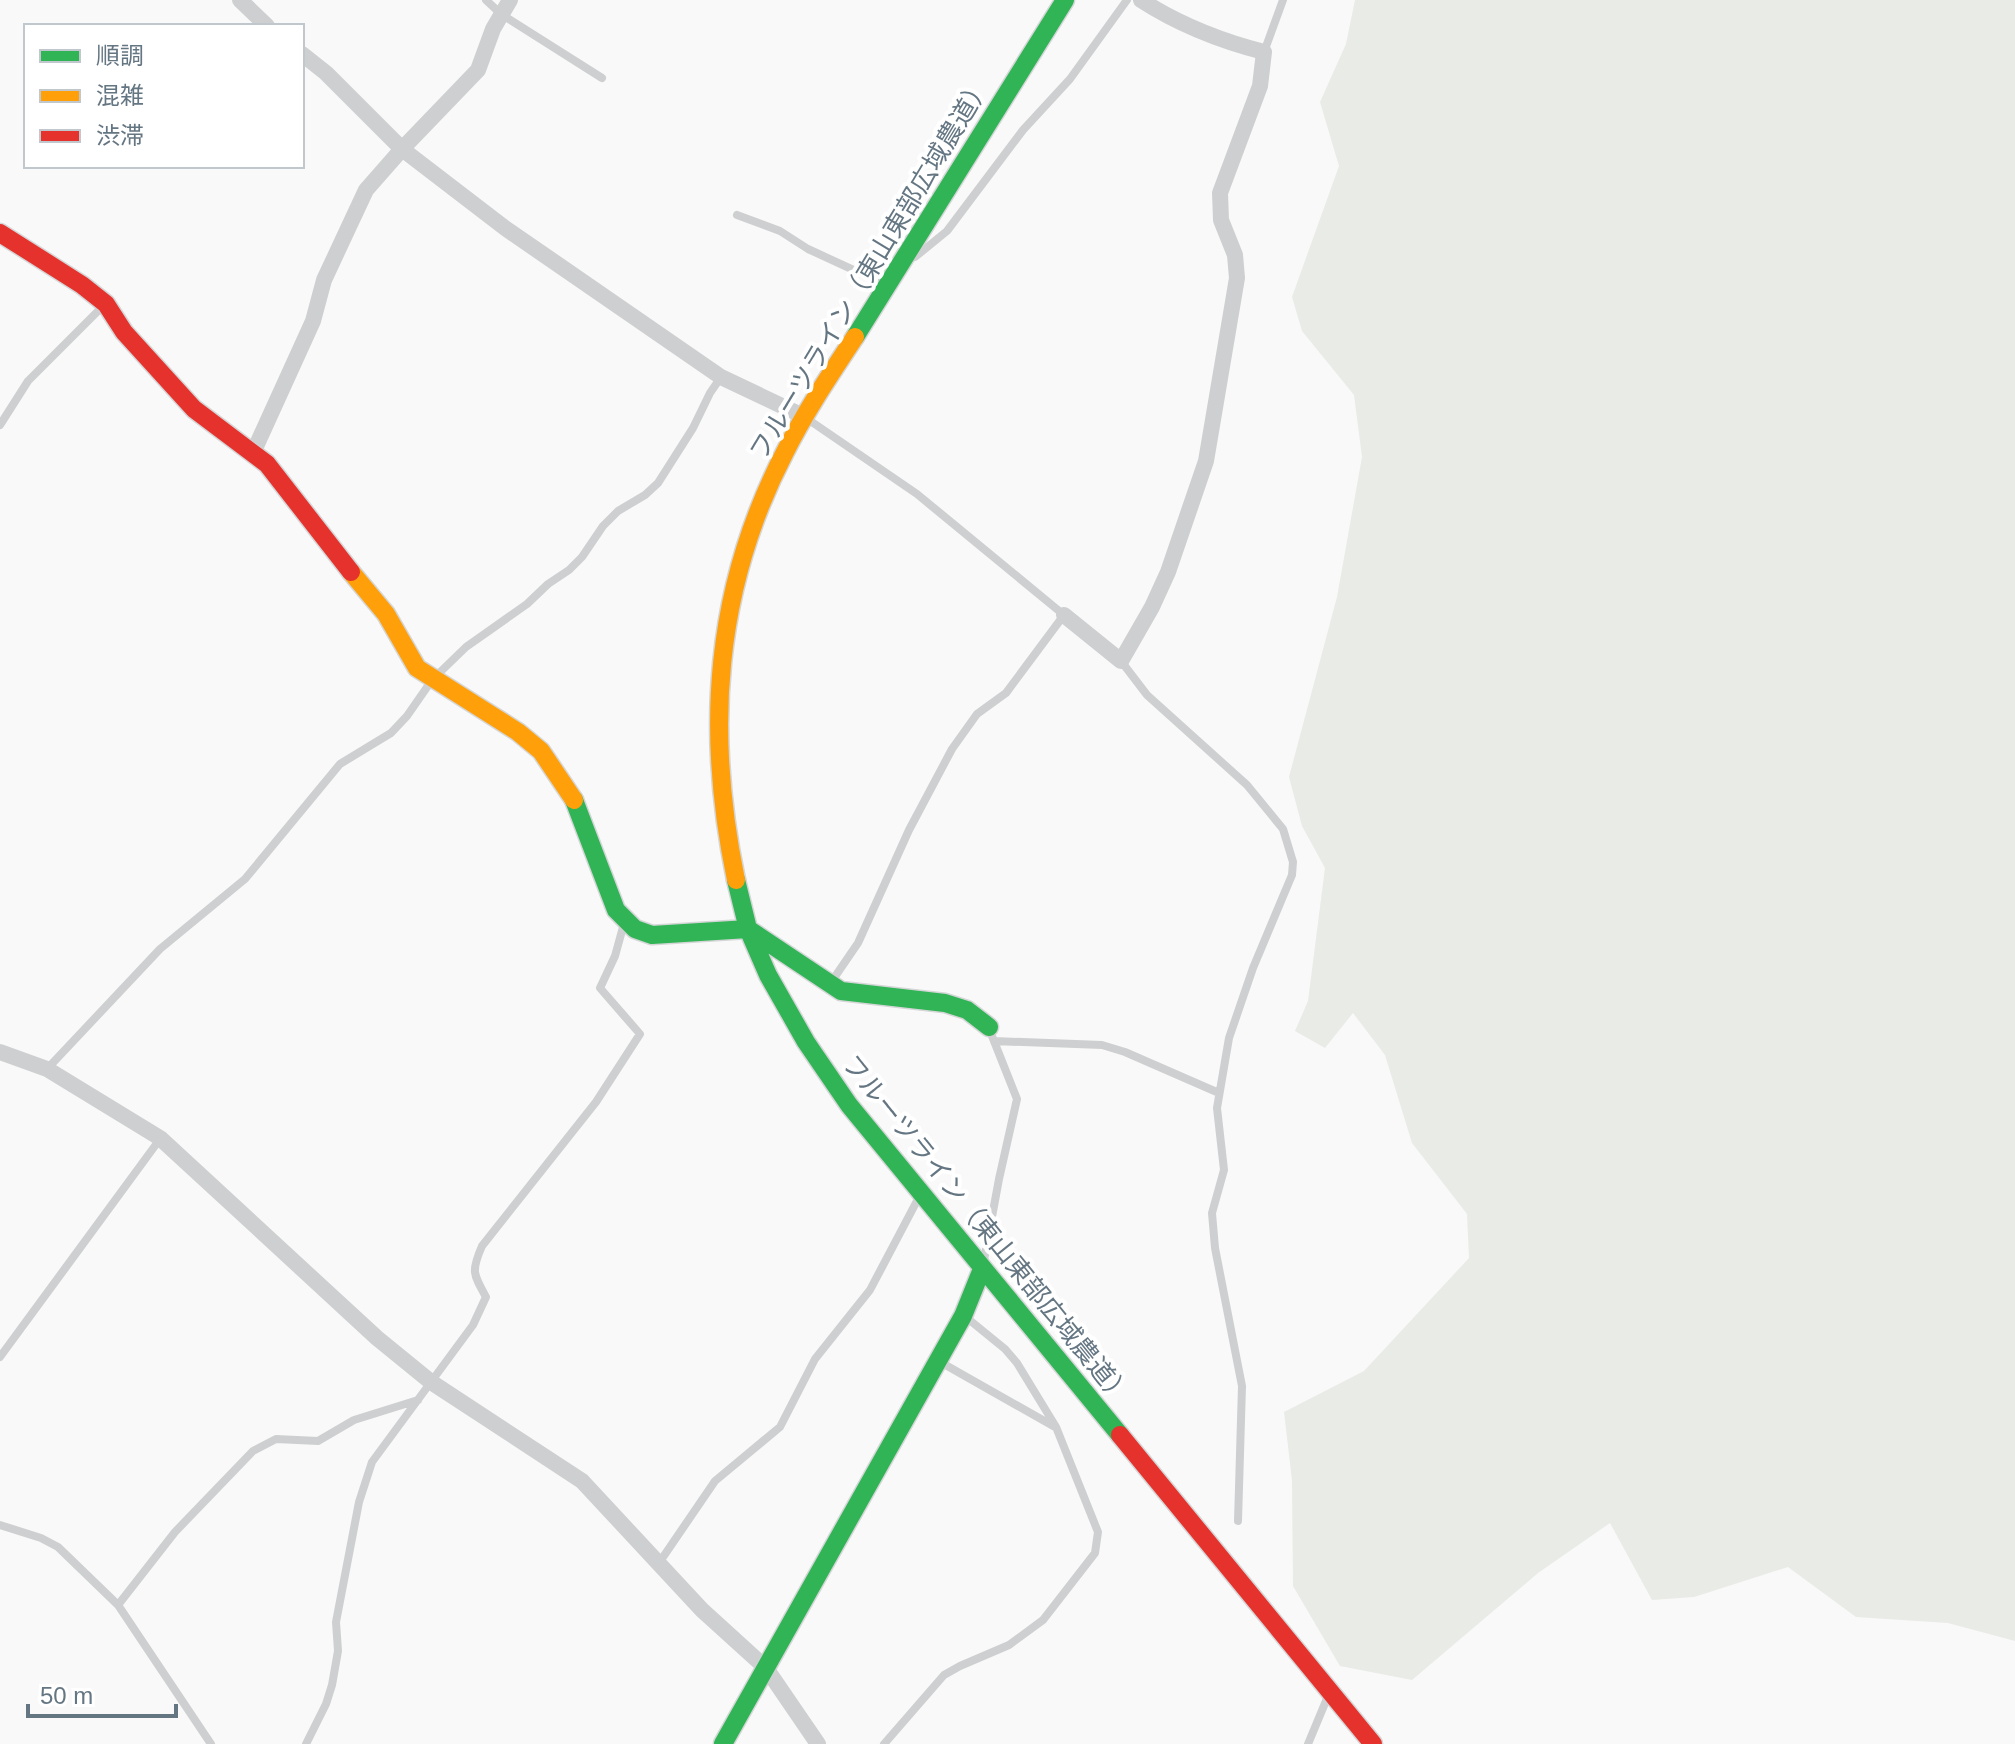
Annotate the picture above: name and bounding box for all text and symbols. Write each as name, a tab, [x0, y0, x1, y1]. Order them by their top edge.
legend	[24, 24, 304, 168]
text: 順調	[96, 42, 144, 69]
street label: フルーツライン（東山東部広域農道）	[743, 71, 997, 465]
text: 混雑	[96, 82, 144, 109]
text: 渋滞	[96, 122, 144, 149]
street label: フルーツライン（東山東部広域農道）	[836, 1049, 1138, 1411]
scale bar	[28, 1668, 176, 1718]
text: 50 m	[40, 1682, 93, 1709]

